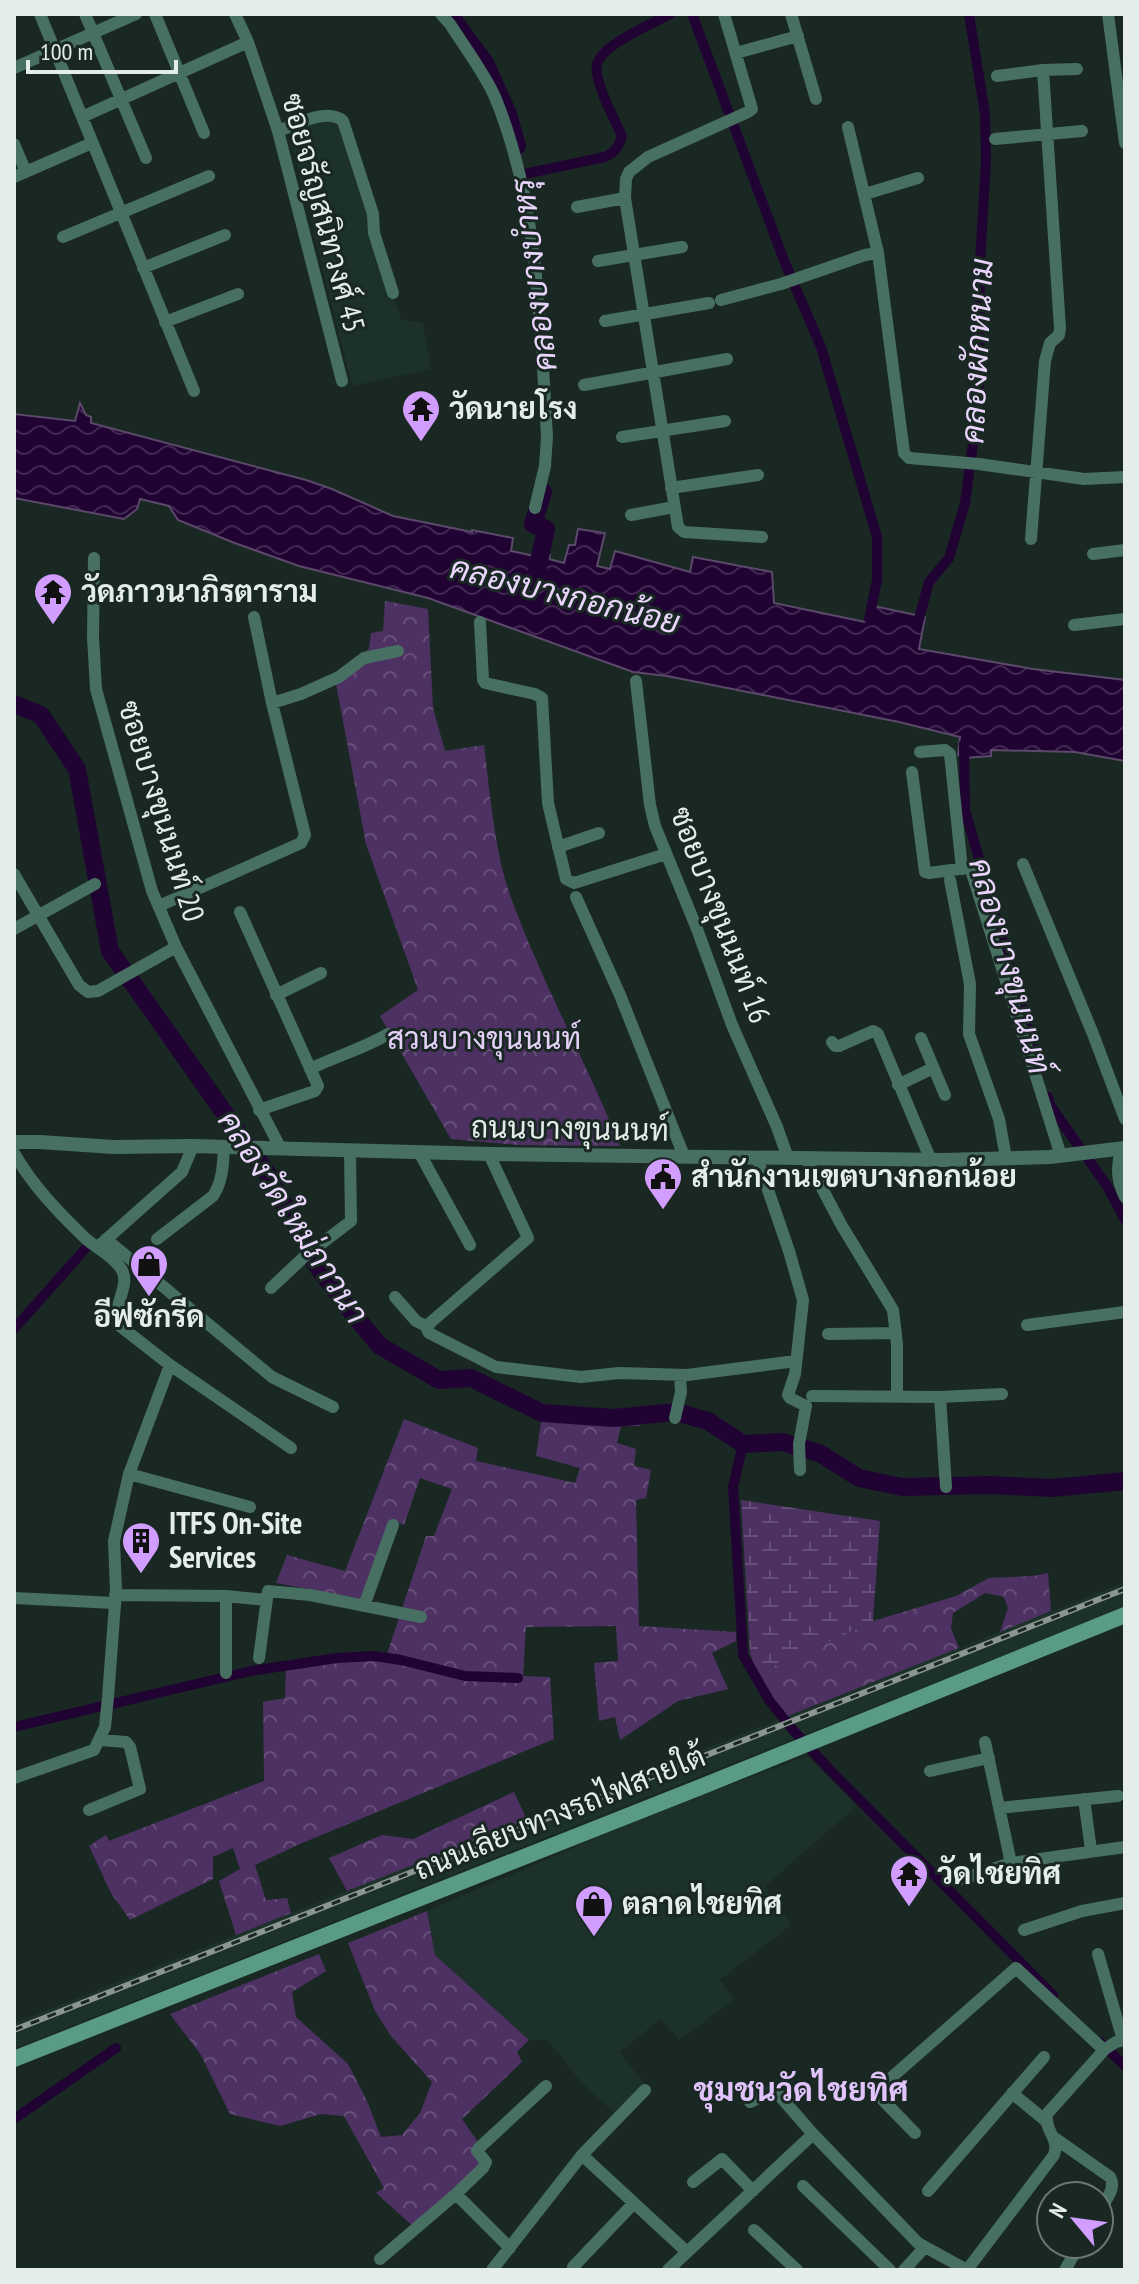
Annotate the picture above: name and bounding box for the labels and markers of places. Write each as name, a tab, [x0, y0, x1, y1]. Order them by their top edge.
temple icon: วัดนายโรง	[400, 388, 442, 443]
place label: วัดนายโรง	[449, 388, 578, 427]
temple icon: วัดภาวนาภิรตาราม	[32, 571, 74, 626]
place label: วัดภาวนาภิรตาราม	[81, 571, 318, 610]
public building icon: สำนักงานเขตบางกอกน้อย	[642, 1156, 684, 1211]
place label: สำนักงานเขตบางกอกน้อย	[691, 1156, 1017, 1195]
shop icon: อีฟซักรีด	[128, 1243, 170, 1298]
place label: อีฟซักรีด	[93, 1296, 205, 1335]
place label: ITFS On-Site Services	[169, 1503, 302, 1576]
building icon: ITFS On-Site Services	[120, 1520, 162, 1575]
temple icon: วัดไชยทิศ	[888, 1853, 930, 1908]
place label: วัดไชยทิศ	[937, 1853, 1061, 1892]
shop icon: ตลาดไชยทิศ	[573, 1883, 615, 1938]
place label: ตลาดไชยทิศ	[622, 1883, 782, 1922]

